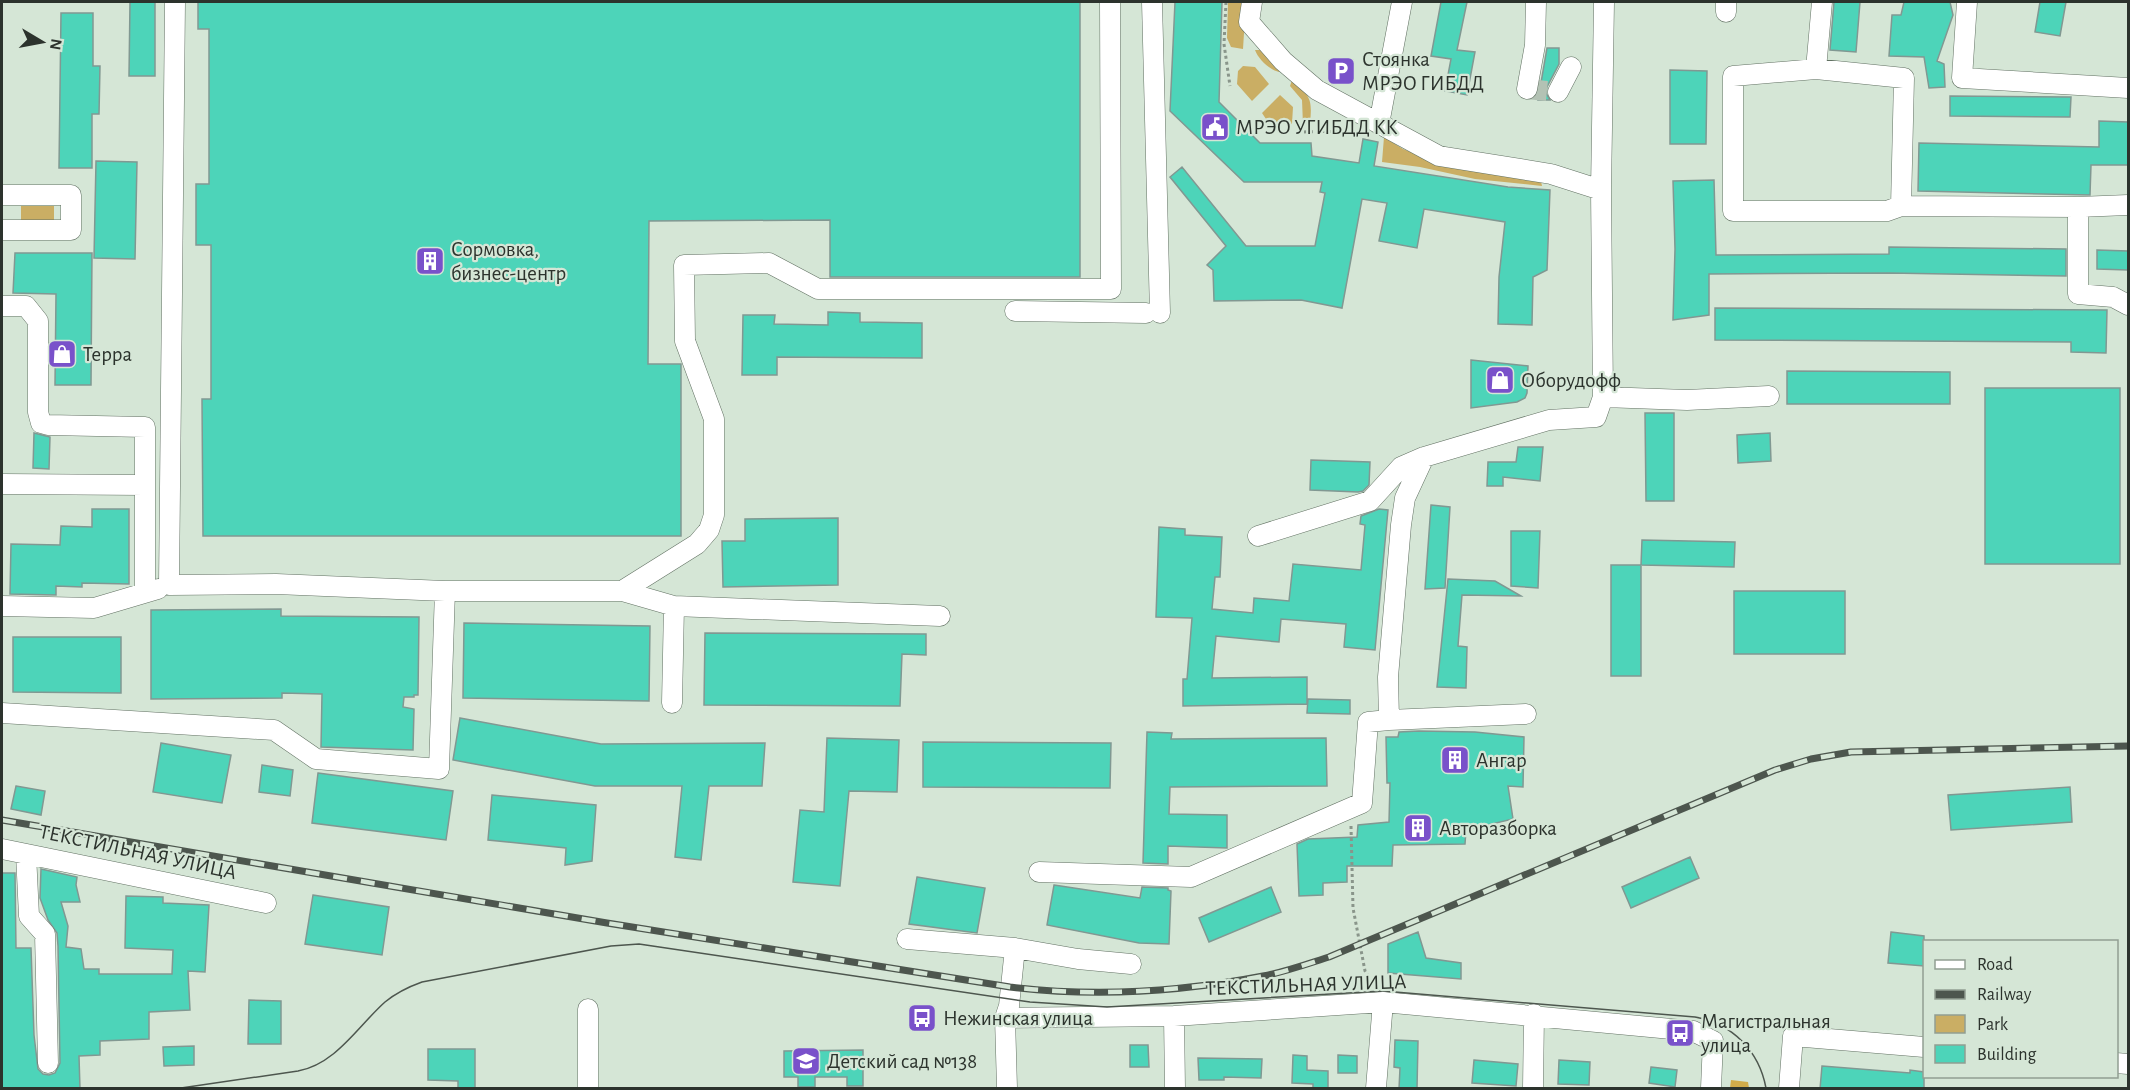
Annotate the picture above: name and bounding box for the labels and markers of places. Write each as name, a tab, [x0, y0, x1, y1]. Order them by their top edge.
place label: Стоянка МРЭО ГИБДД	[1362, 49, 1484, 94]
parking icon: Стоянка МРЭО ГИБДД	[1325, 55, 1357, 87]
public building icon: МРЭО УГИБДД КК	[1199, 111, 1231, 143]
place label: МРЭО УГИБДД КК	[1236, 117, 1398, 138]
place label: Сормовка, бизнес-центр	[451, 239, 566, 284]
building icon: Сормовка, бизнес-центр	[414, 245, 446, 277]
shop icon: Терра	[46, 338, 78, 370]
place label: Терра	[83, 344, 132, 365]
shop icon: Оборудофф	[1484, 364, 1516, 396]
place label: Оборудофф	[1521, 370, 1621, 391]
building icon: Ангар	[1439, 744, 1471, 776]
place label: Ангар	[1476, 750, 1527, 771]
building icon: Авторазборка	[1402, 812, 1434, 844]
place label: Авторазборка	[1439, 818, 1557, 839]
bus stop icon: Нежинская улица	[906, 1002, 938, 1034]
place label: Нежинская улица	[943, 1008, 1093, 1029]
place label: Магистральная улица	[1700, 1011, 1831, 1056]
bus stop icon: Магистральная улица	[1664, 1017, 1696, 1049]
school or university icon: Детский сад №138	[790, 1045, 822, 1077]
place label: Детский сад №138	[827, 1051, 977, 1072]

